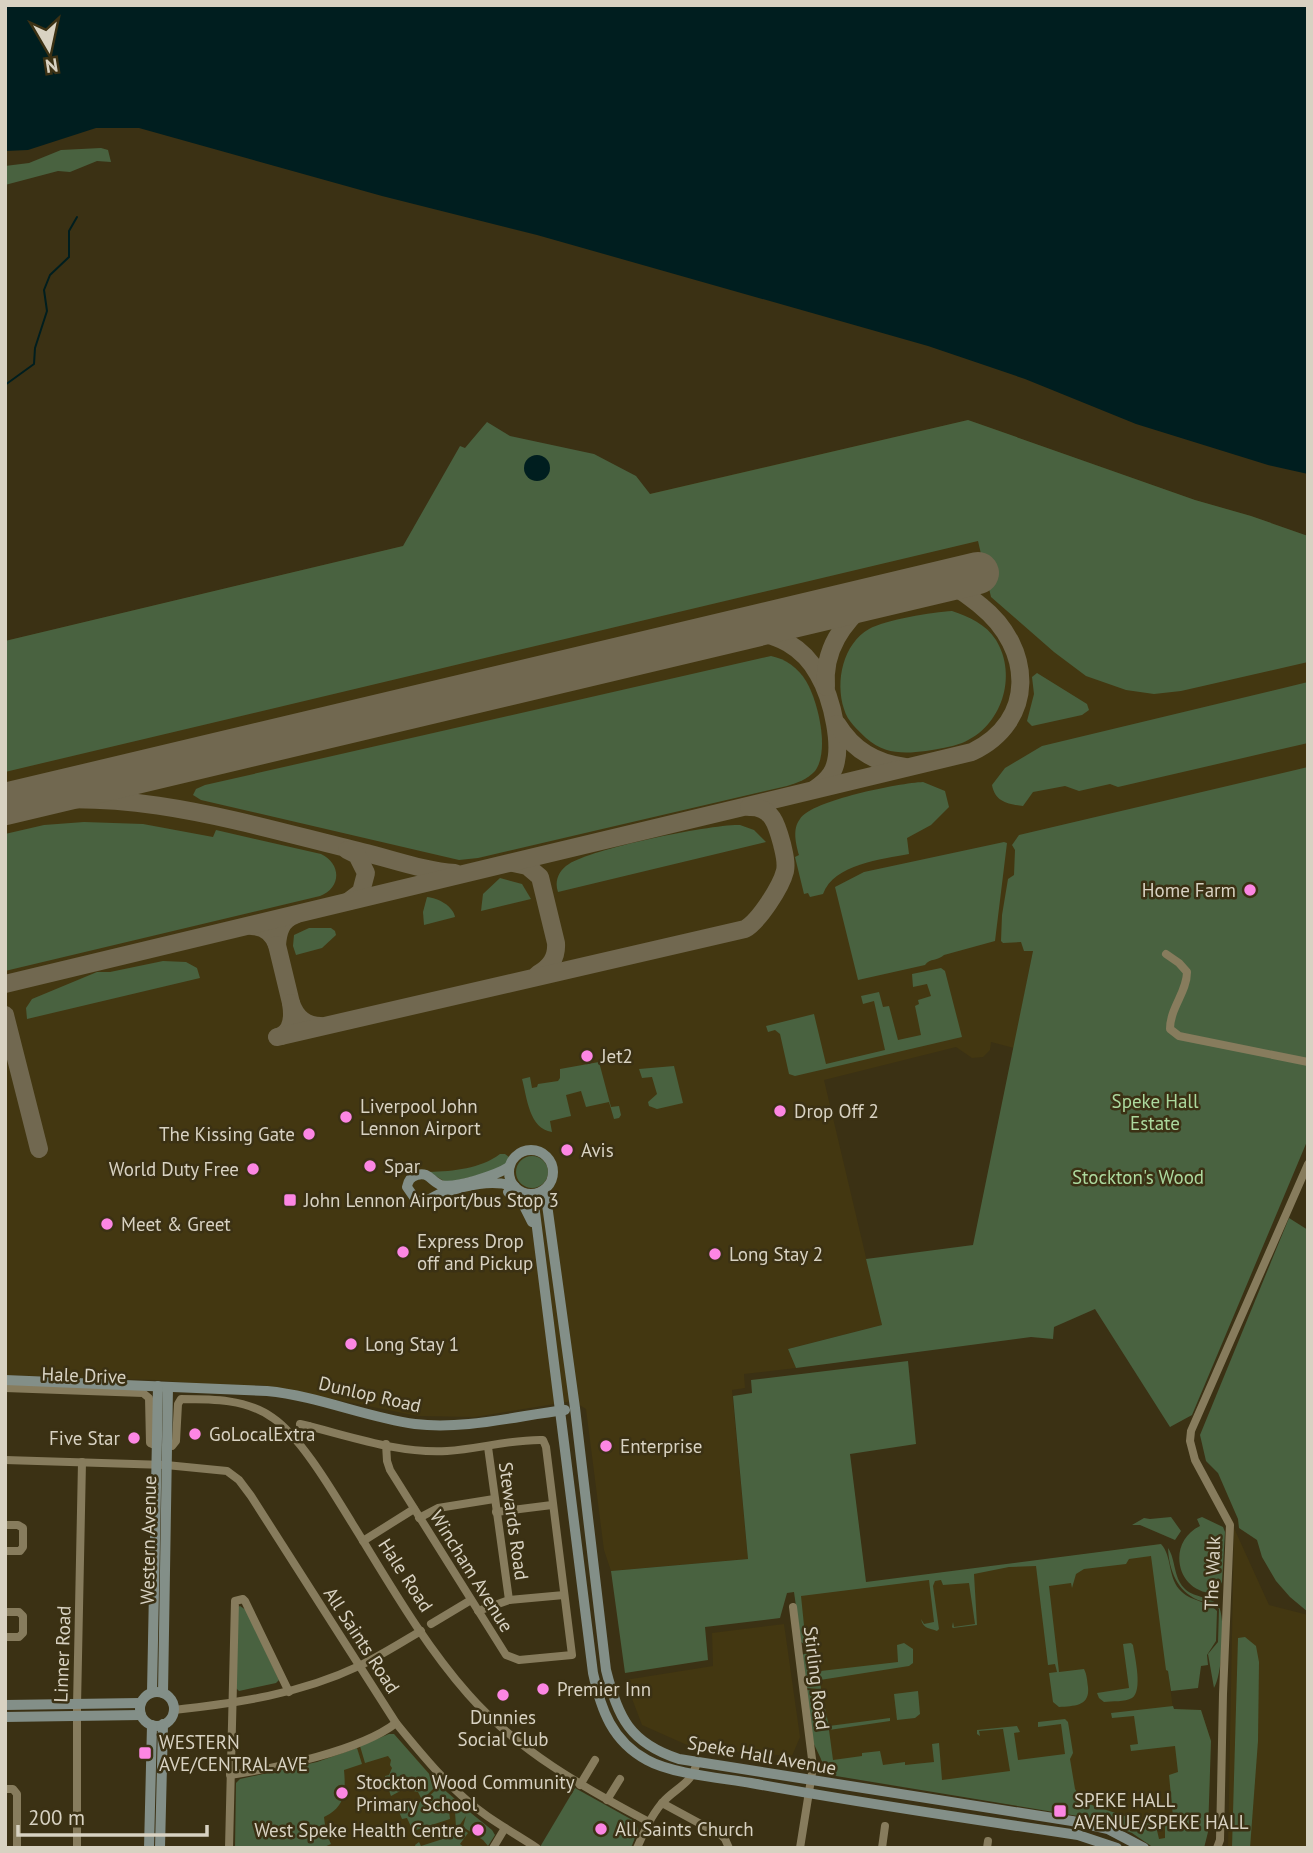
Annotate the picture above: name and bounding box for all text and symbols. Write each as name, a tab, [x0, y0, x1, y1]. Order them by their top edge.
north arrow	[14, 14, 84, 84]
text: N	[44, 53, 60, 79]
place label: Home Farm	[1142, 878, 1236, 902]
marker: Home Farm	[1242, 882, 1258, 898]
place label: Jet2	[600, 1044, 633, 1068]
marker: Jet2	[579, 1048, 595, 1064]
park label: Speke Hall Estate	[1112, 1089, 1199, 1135]
place label: Liverpool John Lennon Airport	[360, 1094, 481, 1140]
place label: Drop Off 2	[794, 1099, 879, 1123]
marker: Drop Off 2	[772, 1103, 788, 1119]
marker: Liverpool John Lennon Airport	[338, 1109, 354, 1125]
place label: The Kissing Gate	[159, 1122, 295, 1146]
marker: The Kissing Gate	[301, 1126, 317, 1142]
place label: Avis	[581, 1138, 614, 1162]
marker: Avis	[559, 1142, 575, 1158]
place label: Spar	[384, 1154, 421, 1178]
place label: World Duty Free	[109, 1157, 239, 1181]
marker: Spar	[362, 1158, 378, 1174]
marker: World Duty Free	[245, 1161, 261, 1177]
park label: Stockton's Wood	[1072, 1165, 1204, 1189]
place label: John Lennon Airport/bus Stop 3	[303, 1188, 559, 1212]
marker: John Lennon Airport/bus Stop 3	[282, 1192, 298, 1208]
place label: Meet & Greet	[121, 1212, 231, 1236]
marker: Meet & Greet	[99, 1216, 115, 1232]
place label: Express Drop off and Pickup	[417, 1229, 533, 1275]
place label: Long Stay 2	[729, 1242, 823, 1266]
marker: Express Drop off and Pickup	[395, 1244, 411, 1260]
marker: Long Stay 2	[707, 1246, 723, 1262]
place label: Long Stay 1	[365, 1332, 459, 1356]
marker: Long Stay 1	[343, 1336, 359, 1352]
street label: Hale Drive	[41, 1362, 127, 1388]
street label: Dunlop Road	[316, 1371, 424, 1417]
place label: GoLocalExtra	[209, 1422, 316, 1446]
place label: Five Star	[49, 1426, 121, 1450]
marker: GoLocalExtra	[187, 1426, 203, 1442]
marker: Five Star	[126, 1430, 142, 1446]
place label: Enterprise	[620, 1434, 702, 1458]
marker: Enterprise	[598, 1438, 614, 1454]
street label: Stewards Road	[494, 1460, 534, 1582]
street label: Western Avenue	[135, 1475, 161, 1605]
street label: Wincham Avenue	[425, 1506, 519, 1636]
street label: Hale Road	[373, 1534, 439, 1616]
street label: The Walk	[1199, 1535, 1225, 1611]
street label: All Saints Road	[319, 1582, 405, 1698]
street label: Linner Road	[48, 1605, 76, 1703]
street label: Stirling Road	[799, 1625, 835, 1731]
place label: Premier Inn	[557, 1677, 651, 1701]
marker: Premier Inn	[535, 1681, 551, 1697]
marker: Dunnies Social Club	[495, 1687, 511, 1703]
place label: Dunnies Social Club	[458, 1705, 548, 1751]
place label: WESTERN AVE/CENTRAL AVE	[159, 1730, 308, 1776]
street label: Speke Hall Avenue	[686, 1730, 838, 1780]
marker: WESTERN AVE/CENTRAL AVE	[137, 1745, 153, 1761]
place label: Stockton Wood Community Primary School	[356, 1770, 575, 1816]
marker: Stockton Wood Community Primary School	[334, 1785, 350, 1801]
place label: SPEKE HALL AVENUE/SPEKE HALL	[1074, 1788, 1249, 1834]
scale bar	[18, 1794, 206, 1838]
marker: SPEKE HALL AVENUE/SPEKE HALL	[1052, 1803, 1068, 1819]
text: 200 m	[28, 1804, 85, 1831]
place label: All Saints Church	[615, 1817, 754, 1841]
place label: West Speke Health Centre	[254, 1818, 464, 1842]
marker: All Saints Church	[593, 1821, 609, 1837]
marker: West Speke Health Centre	[470, 1822, 486, 1838]

